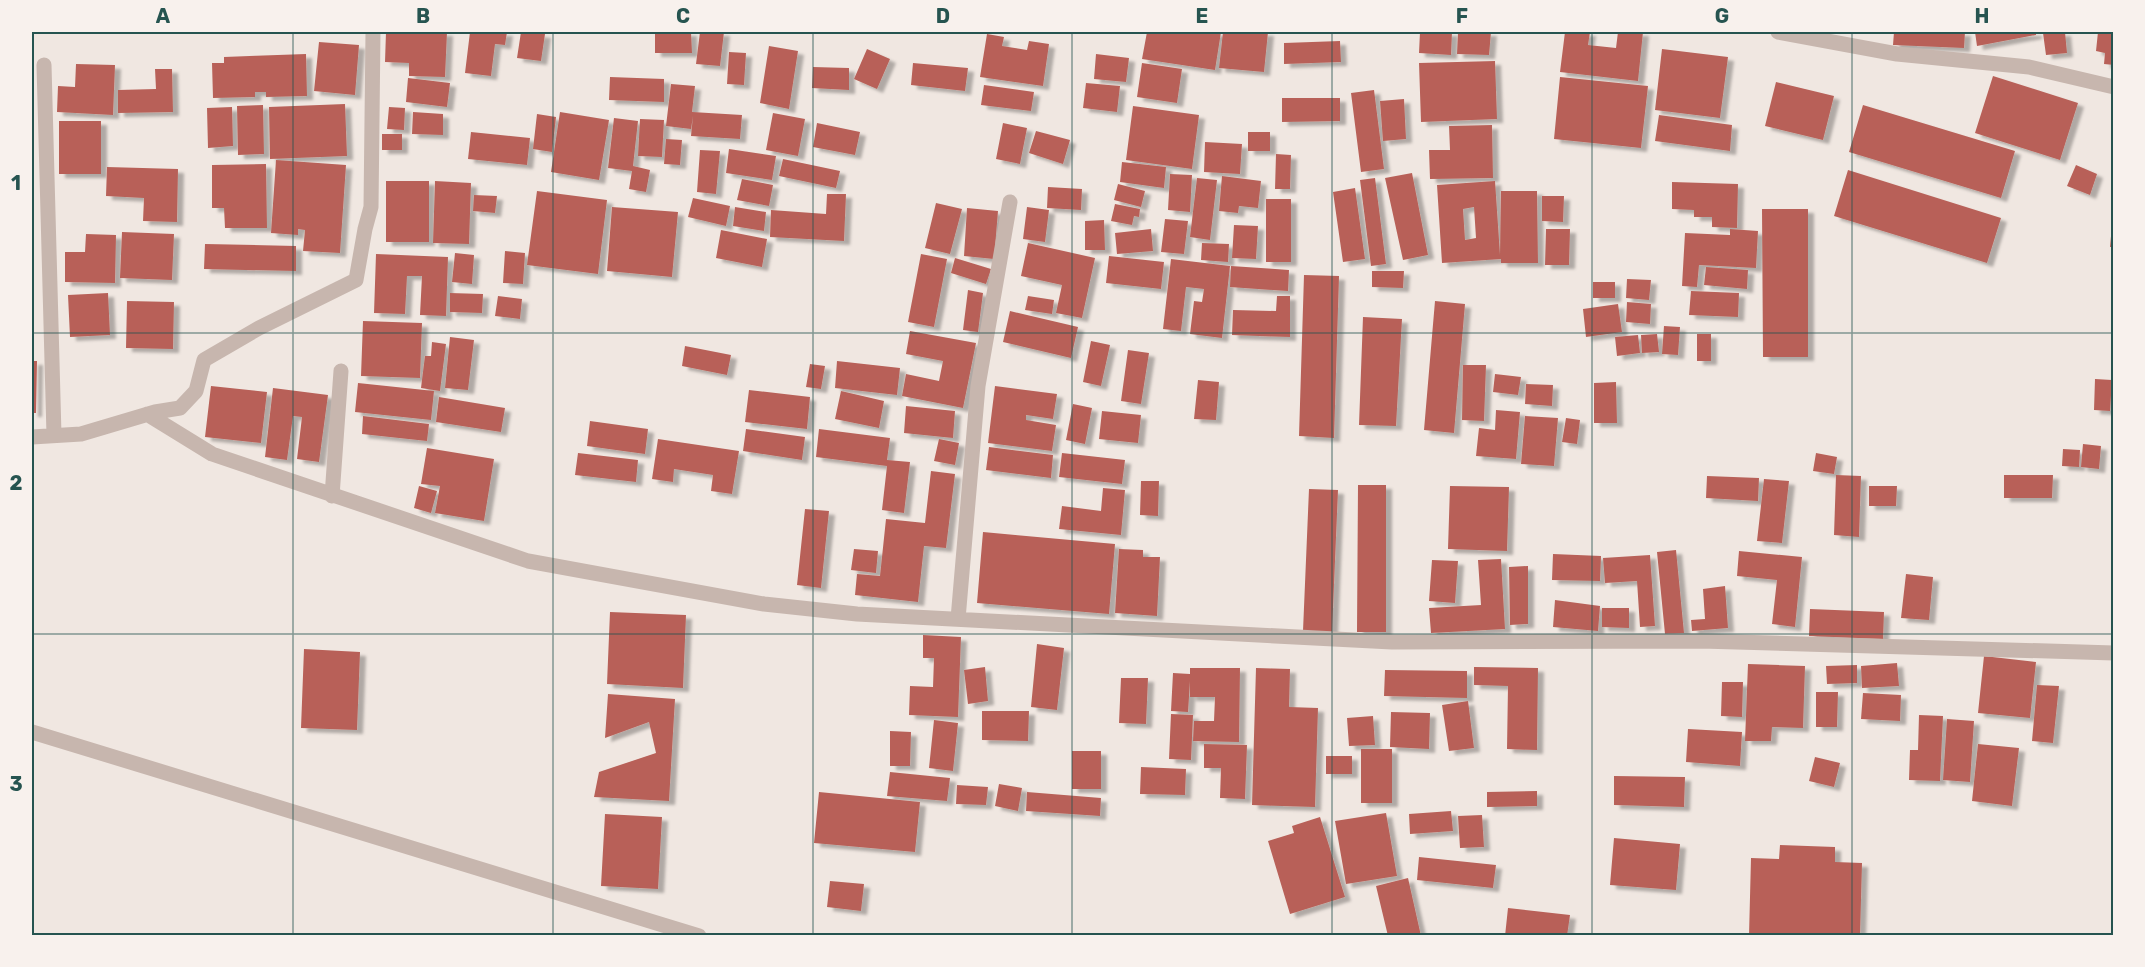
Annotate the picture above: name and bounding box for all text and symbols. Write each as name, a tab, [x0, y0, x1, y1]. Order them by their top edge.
text: A	[156, 4, 171, 28]
text: B	[416, 4, 430, 28]
text: C	[676, 4, 690, 28]
text: D	[936, 4, 950, 28]
text: E	[1196, 4, 1208, 28]
text: F	[1456, 4, 1468, 28]
text: G	[1715, 4, 1729, 28]
text: H	[1975, 4, 1989, 28]
text: 1	[11, 171, 21, 195]
text: 2	[10, 471, 23, 495]
text: 3	[9, 772, 23, 796]

